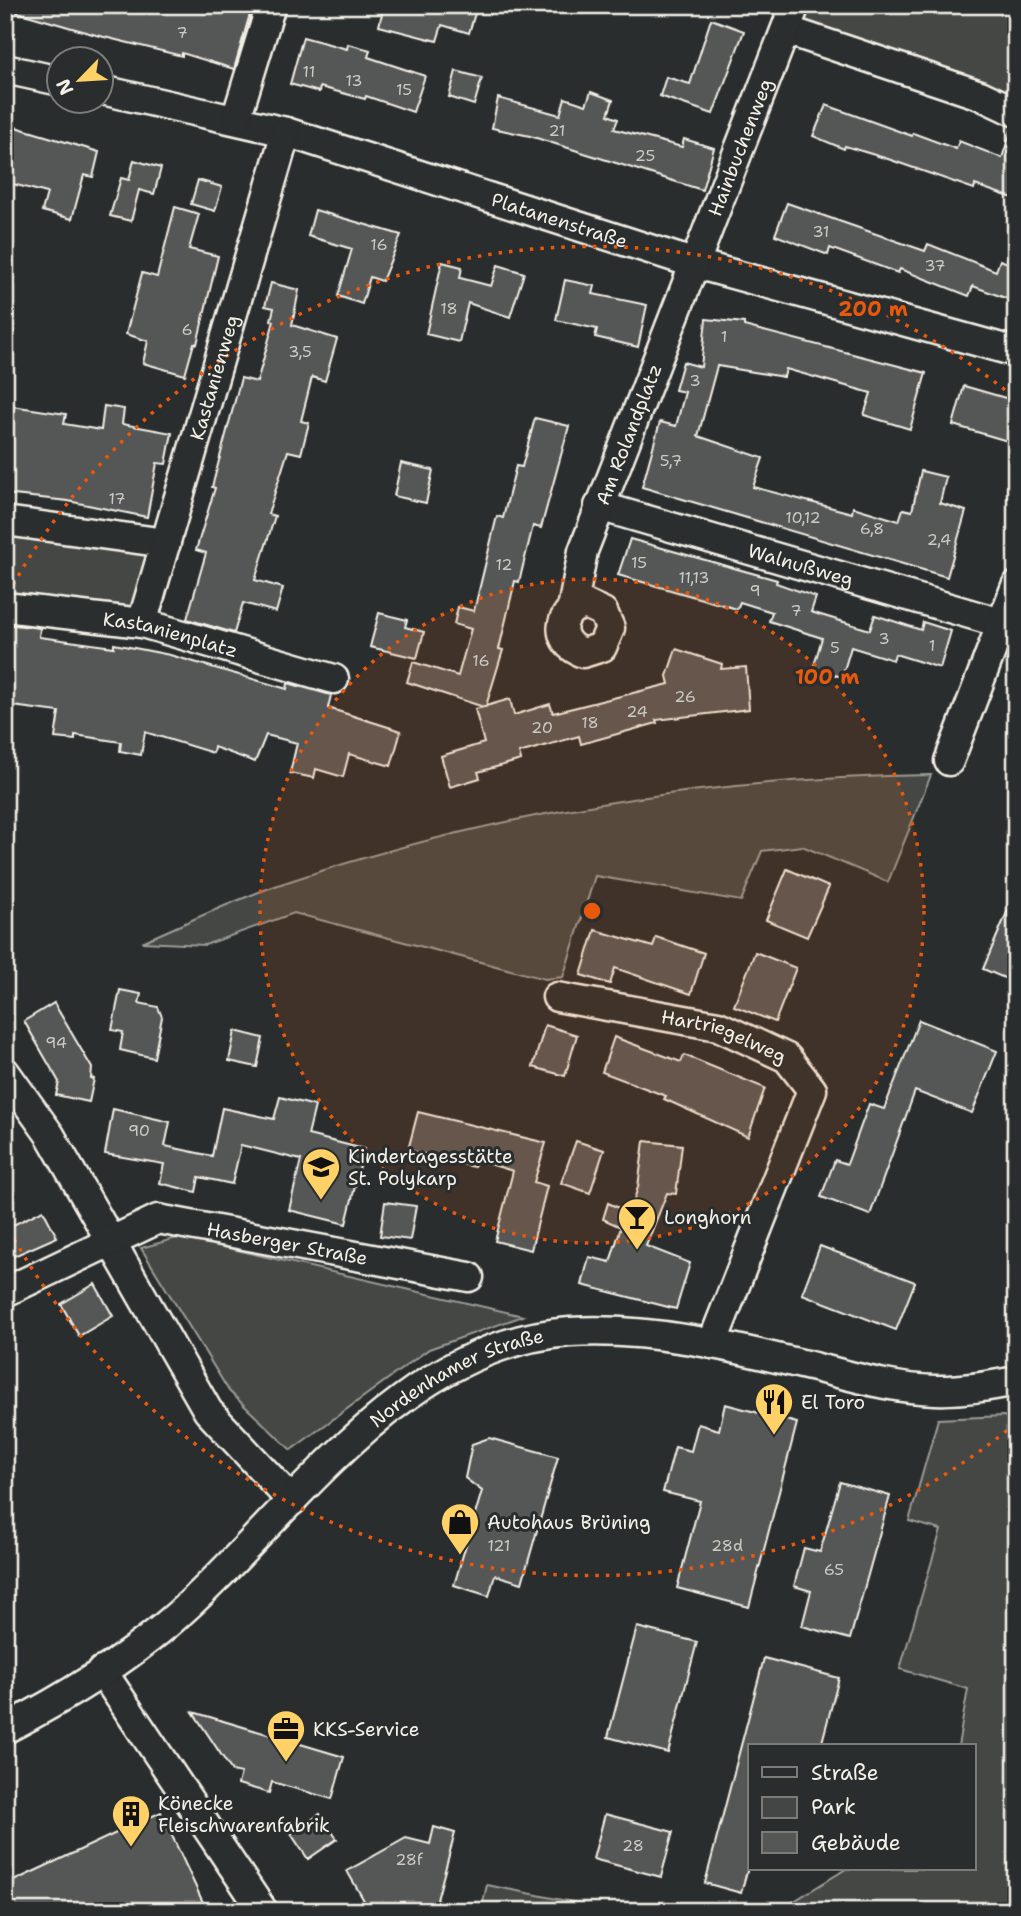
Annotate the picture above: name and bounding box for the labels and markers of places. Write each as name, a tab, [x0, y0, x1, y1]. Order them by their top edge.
centre of rings	[580, 899, 604, 923]
place label: Kindertagesstätte St. Polykarp	[348, 1144, 513, 1191]
school or university icon: Kindertagesstätte St. Polykarp	[300, 1146, 342, 1201]
bar icon: Longhorn	[616, 1196, 658, 1251]
place label: Longhorn	[664, 1205, 751, 1230]
restaurant icon: El Toro	[753, 1381, 795, 1436]
place label: El Toro	[801, 1390, 865, 1415]
shop icon: Autohaus Brüning	[439, 1501, 481, 1556]
place label: Autohaus Brüning	[487, 1510, 651, 1535]
office icon: KKS-Service	[265, 1708, 307, 1763]
place label: KKS-Service	[313, 1717, 419, 1742]
place label: Könecke Fleischwarenfabrik	[158, 1791, 330, 1838]
building icon: Könecke Fleischwarenfabrik	[110, 1793, 152, 1848]

